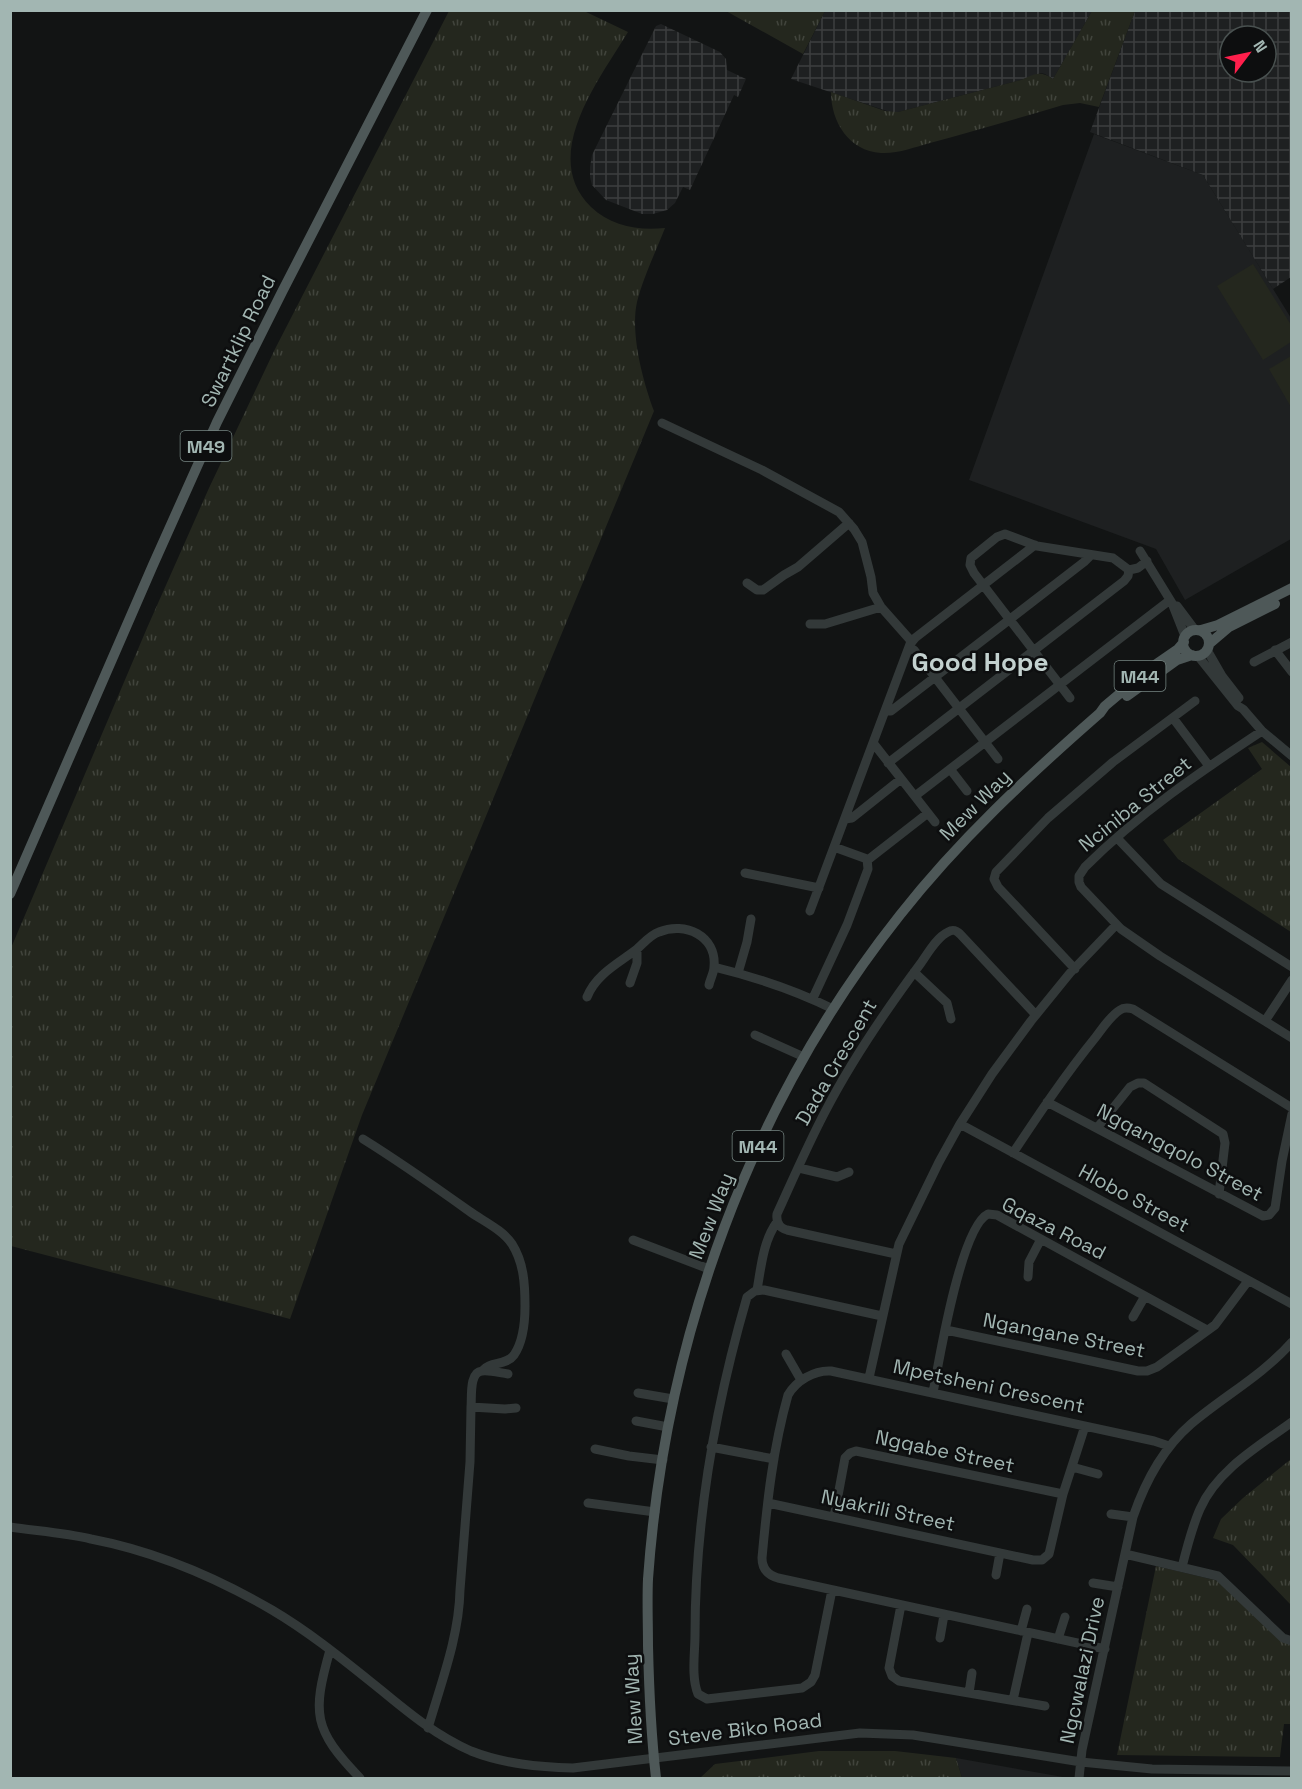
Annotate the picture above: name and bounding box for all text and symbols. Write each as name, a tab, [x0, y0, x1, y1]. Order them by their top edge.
north arrow	[1218, 24, 1278, 84]
text: N	[1249, 36, 1272, 56]
street label: Swartklip Road	[195, 271, 281, 411]
road number: M49	[180, 431, 232, 461]
district label: Good Hope	[912, 645, 1048, 679]
road number: M44	[1114, 661, 1166, 691]
street label: Nciniba Street	[1073, 750, 1197, 858]
street label: Mew Way	[934, 764, 1016, 846]
street label: Dada Crescent	[789, 994, 883, 1130]
street label: Ngqangqolo Street	[1093, 1097, 1267, 1207]
road number: M44	[732, 1131, 783, 1161]
street label: Hlobo Street	[1074, 1158, 1194, 1238]
street label: Mew Way	[683, 1169, 739, 1263]
street label: Gqaza Road	[997, 1191, 1111, 1265]
street label: Ngangane Street	[981, 1307, 1147, 1363]
street label: Mpetsheni Crescent	[891, 1353, 1087, 1419]
street label: Ngqabe Street	[873, 1424, 1017, 1478]
street label: Nyakrili Street	[819, 1483, 957, 1537]
street label: Ngcwalazi Drive	[1054, 1594, 1110, 1746]
street label: Mew Way	[618, 1653, 648, 1745]
street label: Steve Biko Road	[667, 1707, 823, 1751]

